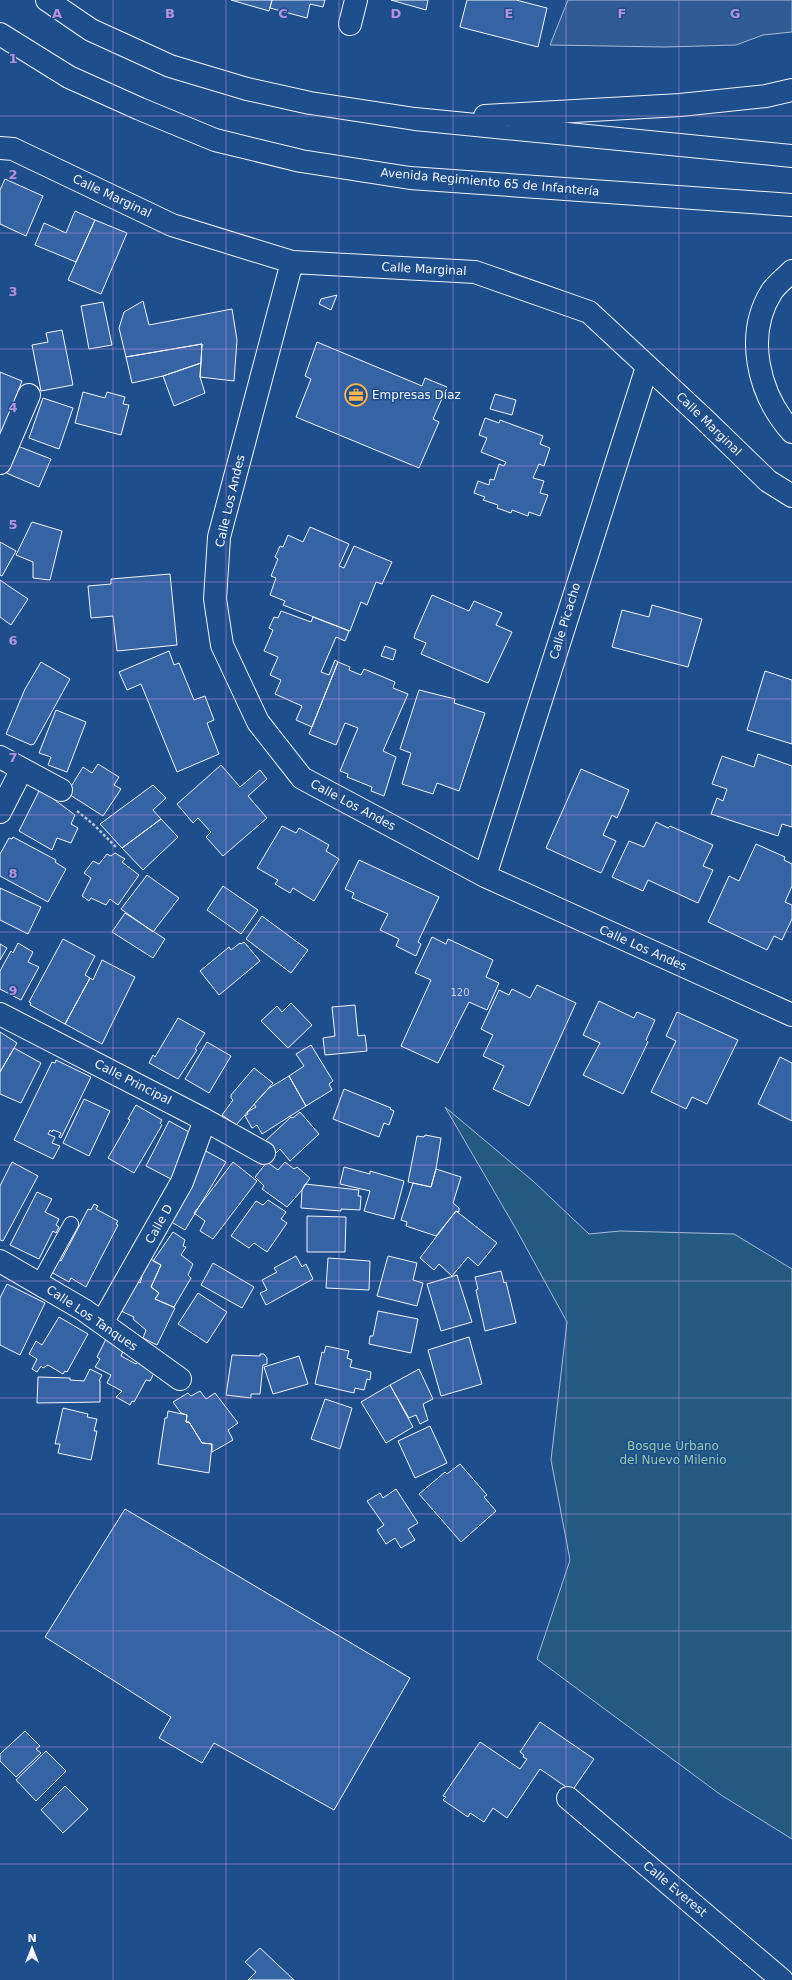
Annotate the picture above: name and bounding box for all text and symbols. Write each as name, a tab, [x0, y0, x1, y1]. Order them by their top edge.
text: A	[52, 6, 62, 21]
text: B	[165, 6, 175, 21]
text: C	[278, 6, 288, 21]
text: D	[391, 6, 402, 21]
text: E	[505, 6, 513, 21]
text: F	[618, 6, 626, 21]
text: G	[730, 6, 740, 21]
text: 1	[8, 51, 18, 66]
street label: Avenida Regimiento 65 de Infantería	[380, 165, 600, 199]
text: 2	[8, 167, 18, 182]
street label: Calle Marginal	[70, 172, 154, 220]
street label: Calle Marginal	[381, 260, 467, 278]
text: 3	[8, 284, 18, 299]
office icon: Empresas Díaz	[343, 382, 369, 408]
place label: Empresas Díaz	[372, 388, 461, 402]
street label: Calle Marginal	[673, 389, 745, 459]
text: 4	[8, 400, 18, 415]
street label: Calle Los Andes	[213, 453, 247, 549]
text: 5	[8, 517, 18, 532]
street label: Calle Picacho	[547, 581, 583, 661]
text: 6	[8, 633, 18, 648]
text: 7	[8, 750, 18, 765]
street label: Calle Los Andes	[308, 777, 398, 833]
text: 8	[8, 866, 18, 881]
street label: Calle Los Andes	[597, 922, 689, 974]
text: 9	[8, 983, 18, 998]
house number: 120	[450, 987, 470, 998]
street label: Calle Principal	[92, 1057, 174, 1107]
street label: Calle D	[142, 1202, 176, 1246]
street label: Calle Los Tanques	[44, 1282, 140, 1354]
park label: Bosque Urbano del Nuevo Milenio	[619, 1439, 727, 1467]
street label: Calle Everest	[640, 1858, 710, 1920]
north arrow	[12, 1928, 52, 1968]
text: N	[27, 1932, 37, 1945]

